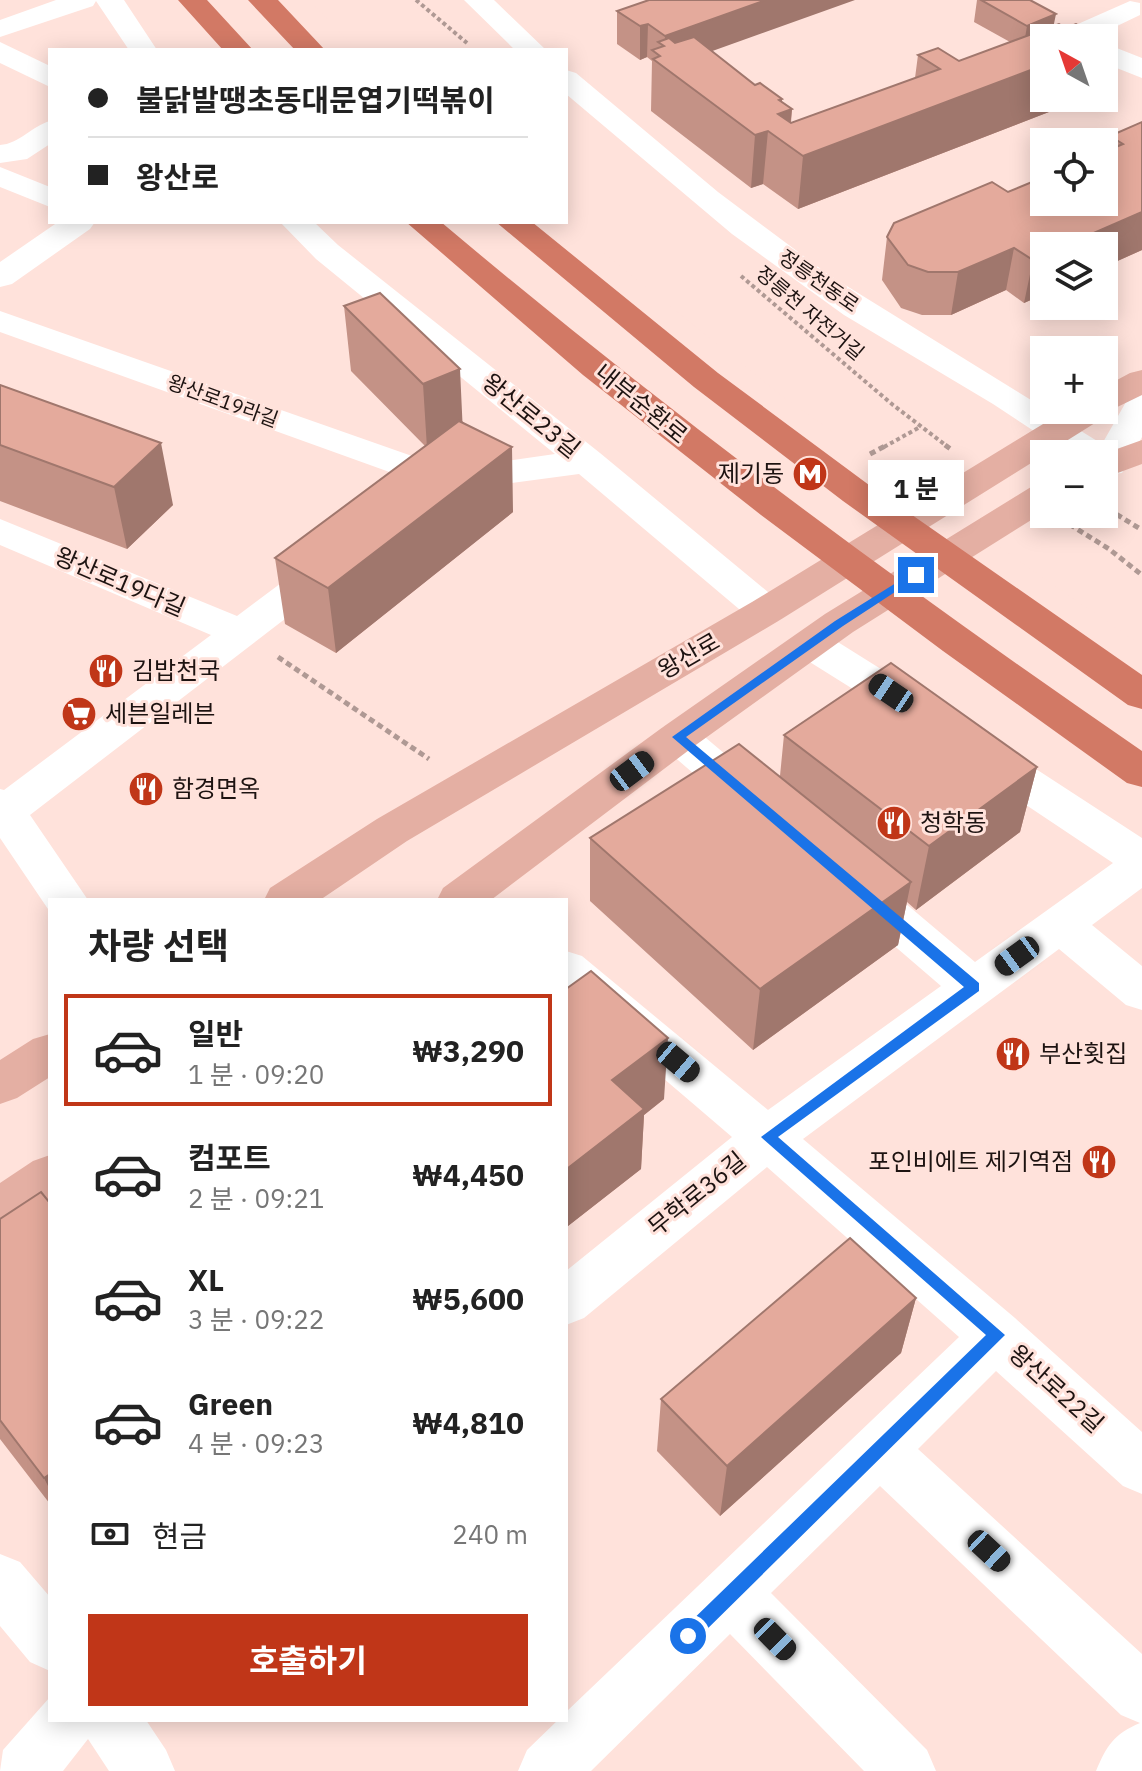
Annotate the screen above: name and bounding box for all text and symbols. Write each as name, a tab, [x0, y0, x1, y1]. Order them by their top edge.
north arrow	[1030, 24, 1118, 112]
map controls	[1030, 24, 1118, 528]
text: 불닭발땡초동대문엽기떡볶이	[136, 80, 495, 119]
button: locate	[1030, 128, 1118, 216]
text: 왕산로	[136, 157, 219, 196]
button: layers	[1030, 232, 1118, 320]
street label: 정릉천동로	[774, 243, 865, 318]
street label: 정릉천 자전거길	[750, 259, 870, 366]
button: +	[1030, 336, 1118, 424]
street label: 내부순환로	[589, 356, 695, 450]
street label: 왕산로23길	[476, 366, 587, 465]
street label: 왕산로19라길	[164, 368, 282, 433]
button: −	[1030, 440, 1118, 528]
metro station icon: 제기동	[791, 455, 829, 493]
place label: 제기동	[718, 457, 784, 489]
callout: 1 분	[868, 459, 964, 515]
text: 1 분	[893, 471, 939, 505]
street label: 왕산로19다길	[50, 539, 191, 623]
route end	[898, 557, 934, 593]
street label: 왕산로	[652, 625, 725, 686]
restaurant icon: 김밥천국	[87, 652, 125, 690]
place label: 김밥천국	[132, 654, 220, 686]
car	[864, 670, 918, 716]
supermarket icon: 세븐일레븐	[60, 695, 98, 733]
place label: 세븐일레븐	[105, 697, 215, 729]
car	[606, 747, 658, 795]
restaurant icon: 함경면옥	[127, 770, 165, 808]
place label: 함경면옥	[172, 772, 260, 804]
restaurant icon: 청학동	[875, 804, 913, 842]
place label: 청학동	[920, 806, 986, 838]
text: 차량 선택	[88, 922, 229, 969]
car	[991, 932, 1043, 980]
icon: car	[92, 1014, 164, 1086]
text: 일반	[188, 1014, 243, 1053]
text: ₩3,290	[412, 1031, 524, 1070]
restaurant icon: 부산횟집	[994, 1035, 1032, 1073]
car	[652, 1037, 704, 1087]
place label: 부산횟집	[1039, 1037, 1127, 1069]
text: 1 분 · 09:20	[188, 1057, 324, 1091]
icon: car	[92, 1138, 164, 1210]
text: 컴포트	[188, 1138, 271, 1177]
restaurant icon: 포인비에트 제기역점	[1080, 1143, 1118, 1181]
street label: 무학로36길	[641, 1144, 752, 1243]
place label: 포인비에트 제기역점	[869, 1145, 1073, 1177]
text: ₩4,450	[412, 1155, 524, 1194]
text: 2 분 · 09:21	[188, 1181, 324, 1215]
text: XL	[188, 1260, 224, 1299]
icon: car	[92, 1262, 164, 1334]
text: ₩5,600	[412, 1279, 524, 1318]
text: 3 분 · 09:22	[188, 1302, 324, 1336]
street label: 왕산로22길	[1002, 1337, 1111, 1439]
text: Green	[188, 1384, 273, 1423]
icon: car	[92, 1386, 164, 1458]
text: ₩4,810	[412, 1403, 524, 1442]
text: 4 분 · 09:23	[188, 1426, 324, 1460]
icon: cash	[88, 1512, 132, 1556]
text: 현금	[152, 1516, 207, 1555]
text: 240 m	[452, 1517, 528, 1551]
car	[963, 1526, 1015, 1576]
button: 호출하기	[88, 1614, 528, 1706]
car	[750, 1614, 800, 1664]
route start	[670, 1618, 706, 1654]

